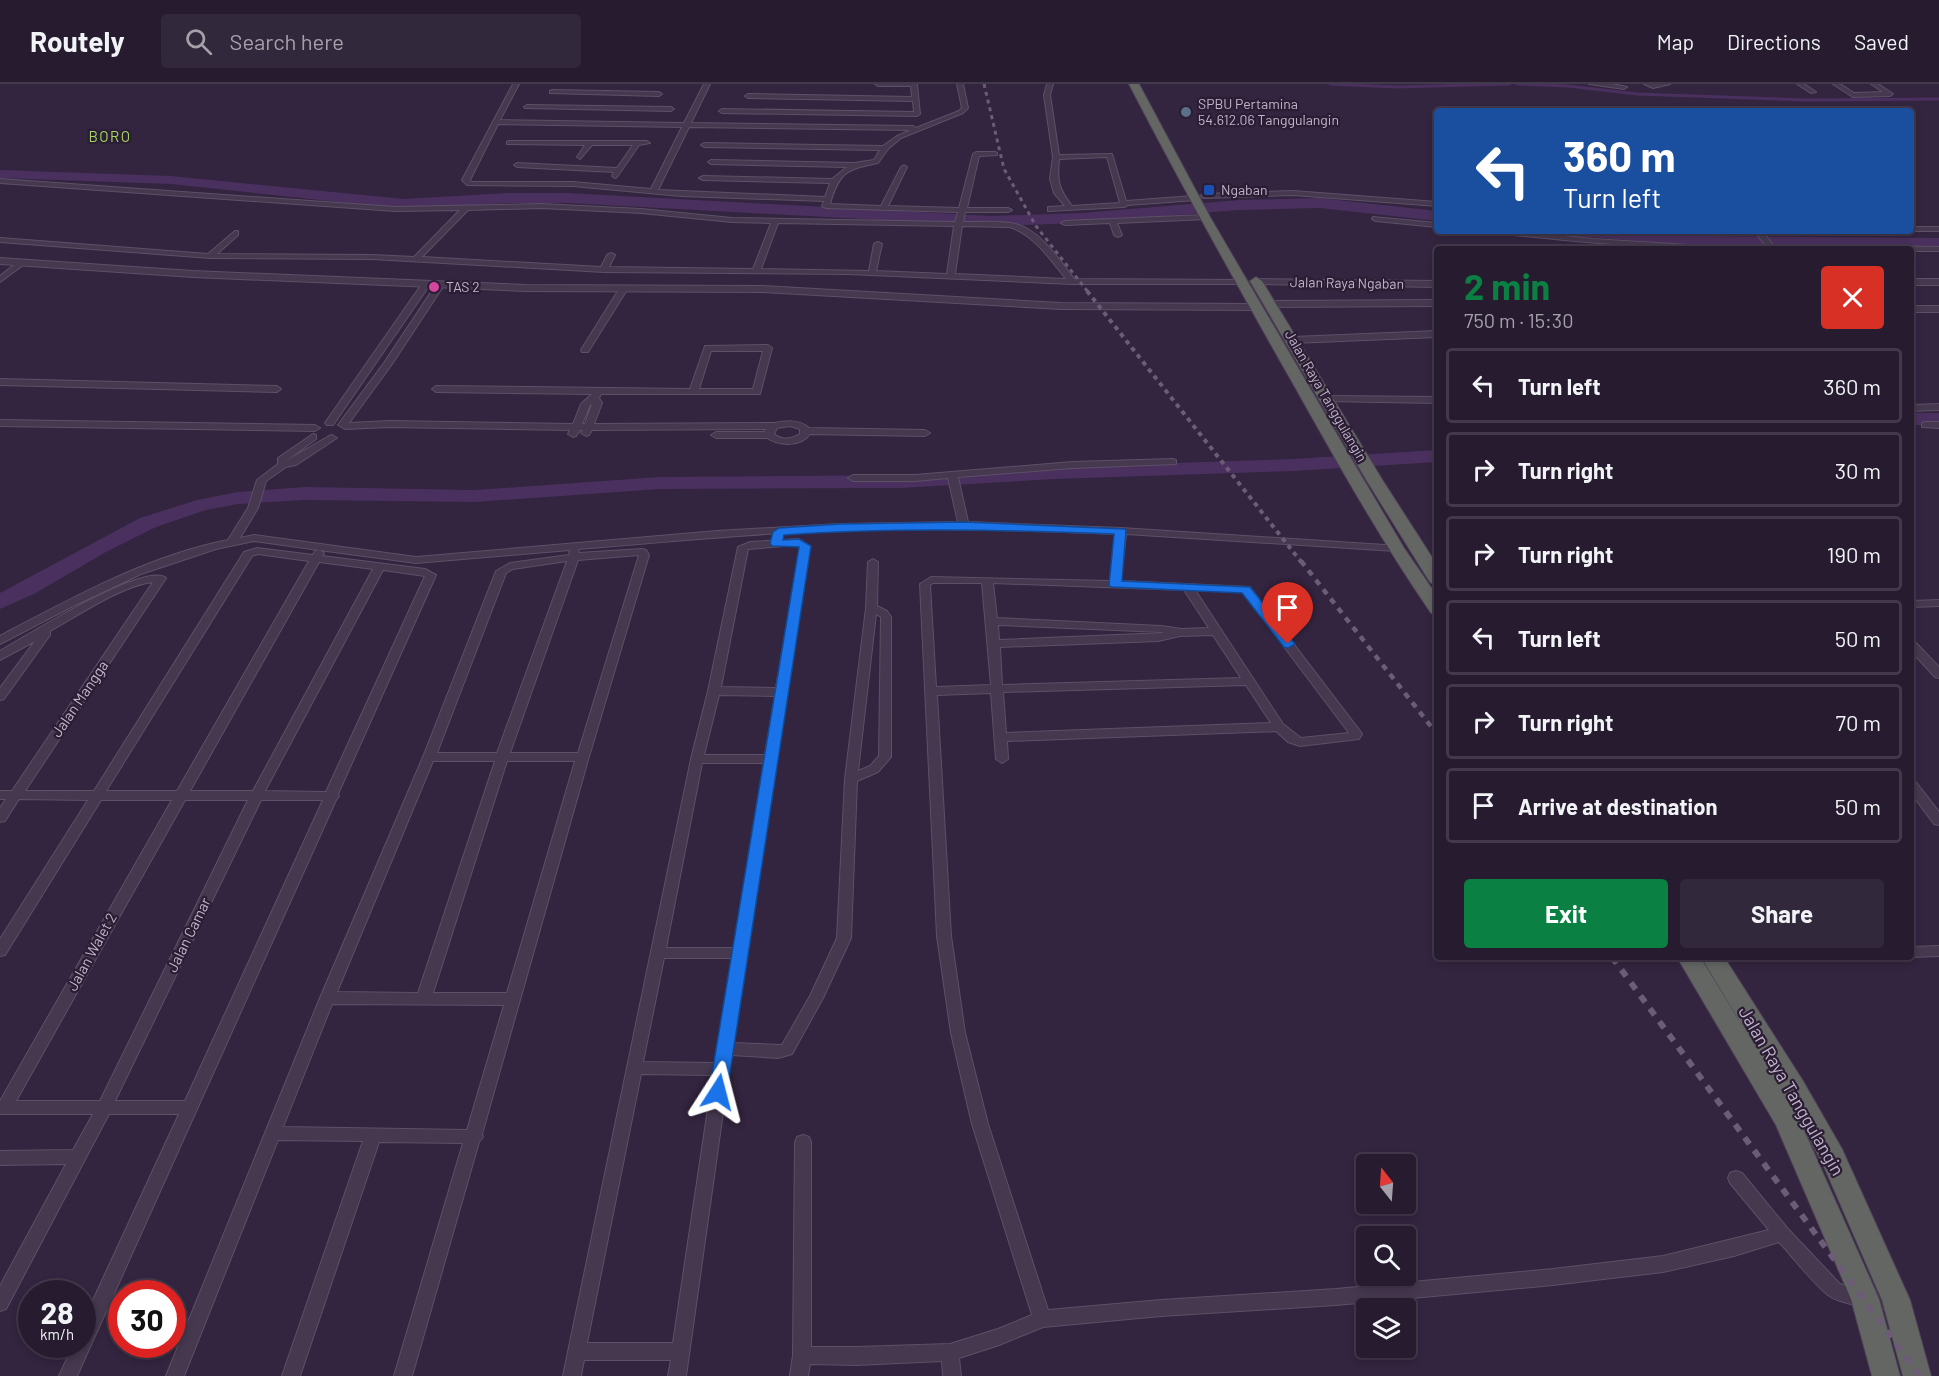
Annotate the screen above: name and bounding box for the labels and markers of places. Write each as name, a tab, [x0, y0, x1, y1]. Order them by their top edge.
place label: SPBU Pertamina 54.612.06 Tanggulangin	[1198, 95, 1339, 128]
marker: SPBU Pertamina 54.612.06 Tanggulangin	[1179, 105, 1193, 119]
place label: Ngaban	[1221, 181, 1267, 198]
marker: Ngaban	[1202, 183, 1216, 197]
place label: TAS 2	[446, 278, 480, 295]
marker: TAS 2	[427, 280, 441, 294]
pin	[1262, 582, 1313, 644]

